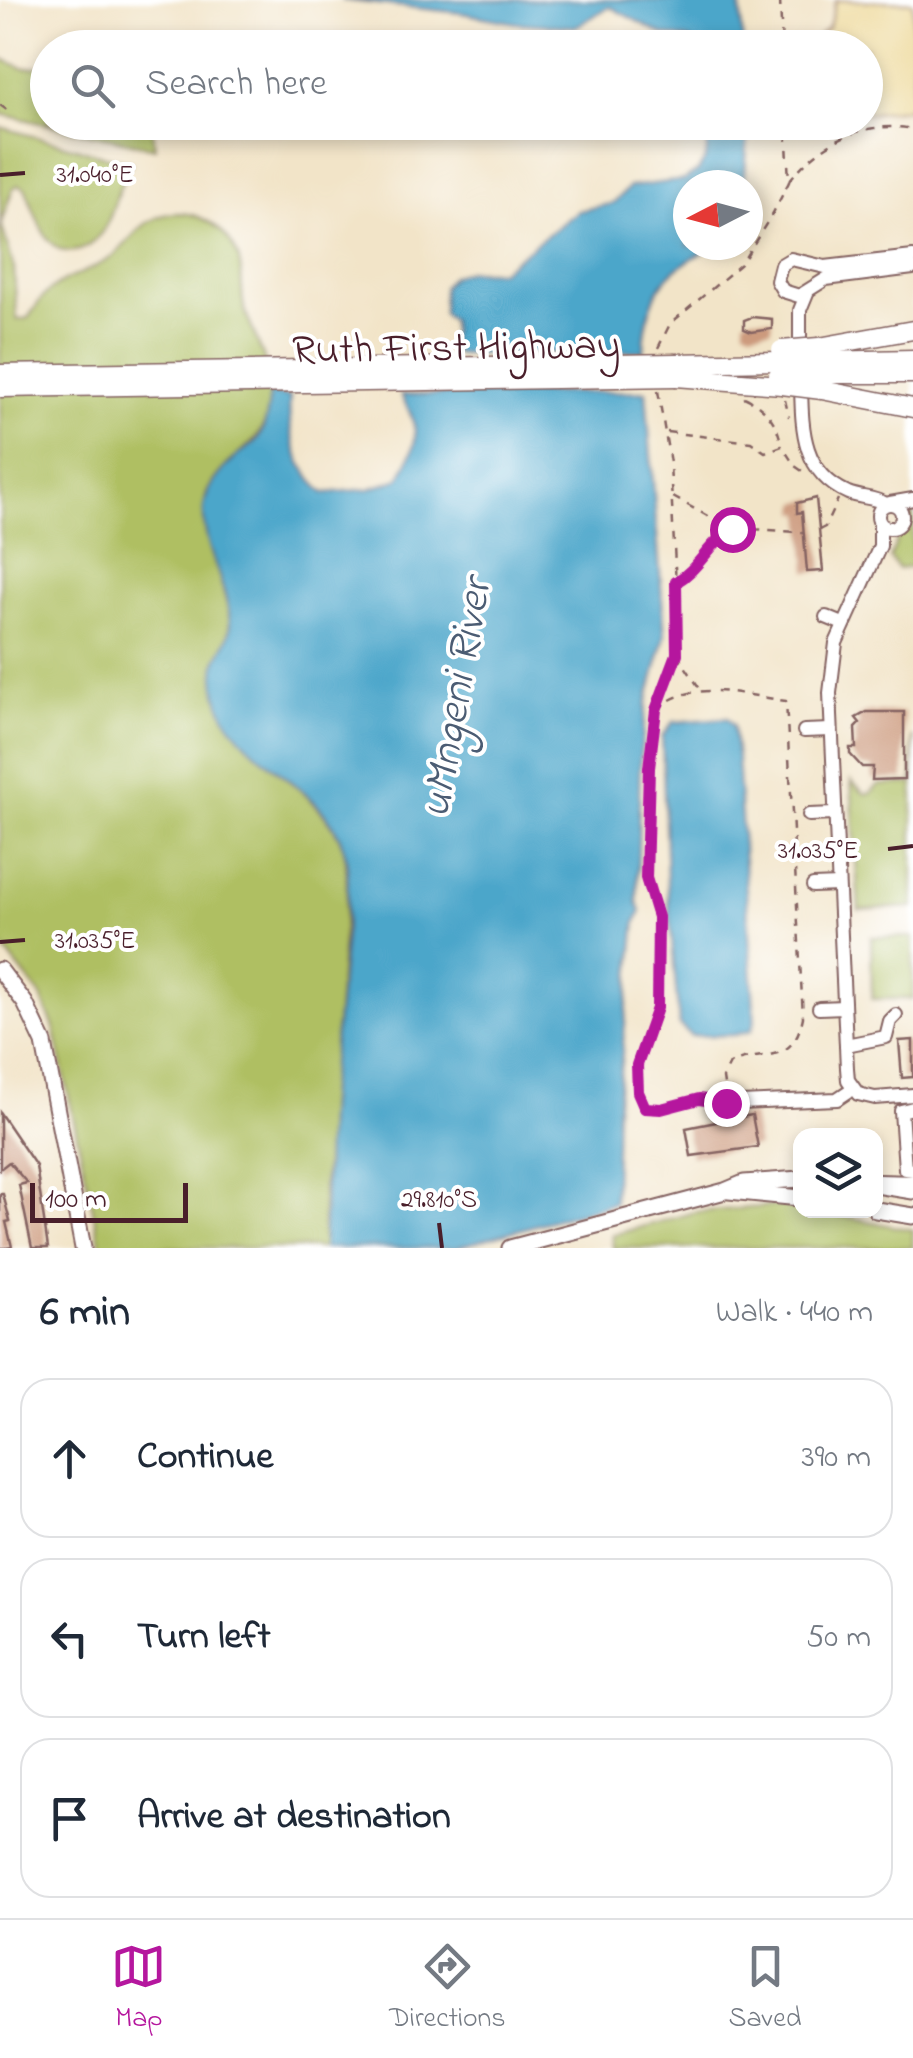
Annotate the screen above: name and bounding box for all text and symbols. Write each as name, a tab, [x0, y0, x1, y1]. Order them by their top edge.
search box	[30, 30, 883, 140]
text: Search here	[145, 57, 327, 113]
icon: search	[65, 58, 120, 113]
text: 31.040°E	[56, 158, 134, 194]
north arrow	[673, 170, 763, 260]
street label: Ruth First Highway	[291, 316, 621, 383]
route start	[710, 507, 756, 553]
water label: uMngeni River	[404, 569, 512, 824]
text: 31.035°E	[778, 834, 858, 870]
text: 31.035°E	[55, 924, 135, 960]
route end	[704, 1081, 750, 1127]
map controls	[793, 1128, 883, 1218]
button: layers	[793, 1128, 883, 1218]
scale bar	[30, 1178, 188, 1222]
text: 100 m	[45, 1180, 107, 1221]
text: 29.810°S	[401, 1183, 477, 1219]
text: 6 min	[40, 1283, 130, 1344]
text: Walk · 440 m	[716, 1290, 873, 1337]
text: Continue	[137, 1430, 273, 1486]
icon: ahead	[42, 1431, 97, 1486]
text: 390 m	[801, 1435, 871, 1482]
text: Turn left	[137, 1610, 270, 1666]
icon: left	[42, 1611, 97, 1666]
text: 50 m	[806, 1615, 871, 1662]
text: Arrive at destination	[137, 1790, 451, 1846]
icon: arrive	[42, 1791, 97, 1846]
tab: Map	[111, 1939, 166, 2040]
tab: Directions	[389, 1939, 506, 2040]
tab: Saved	[729, 1939, 802, 2040]

